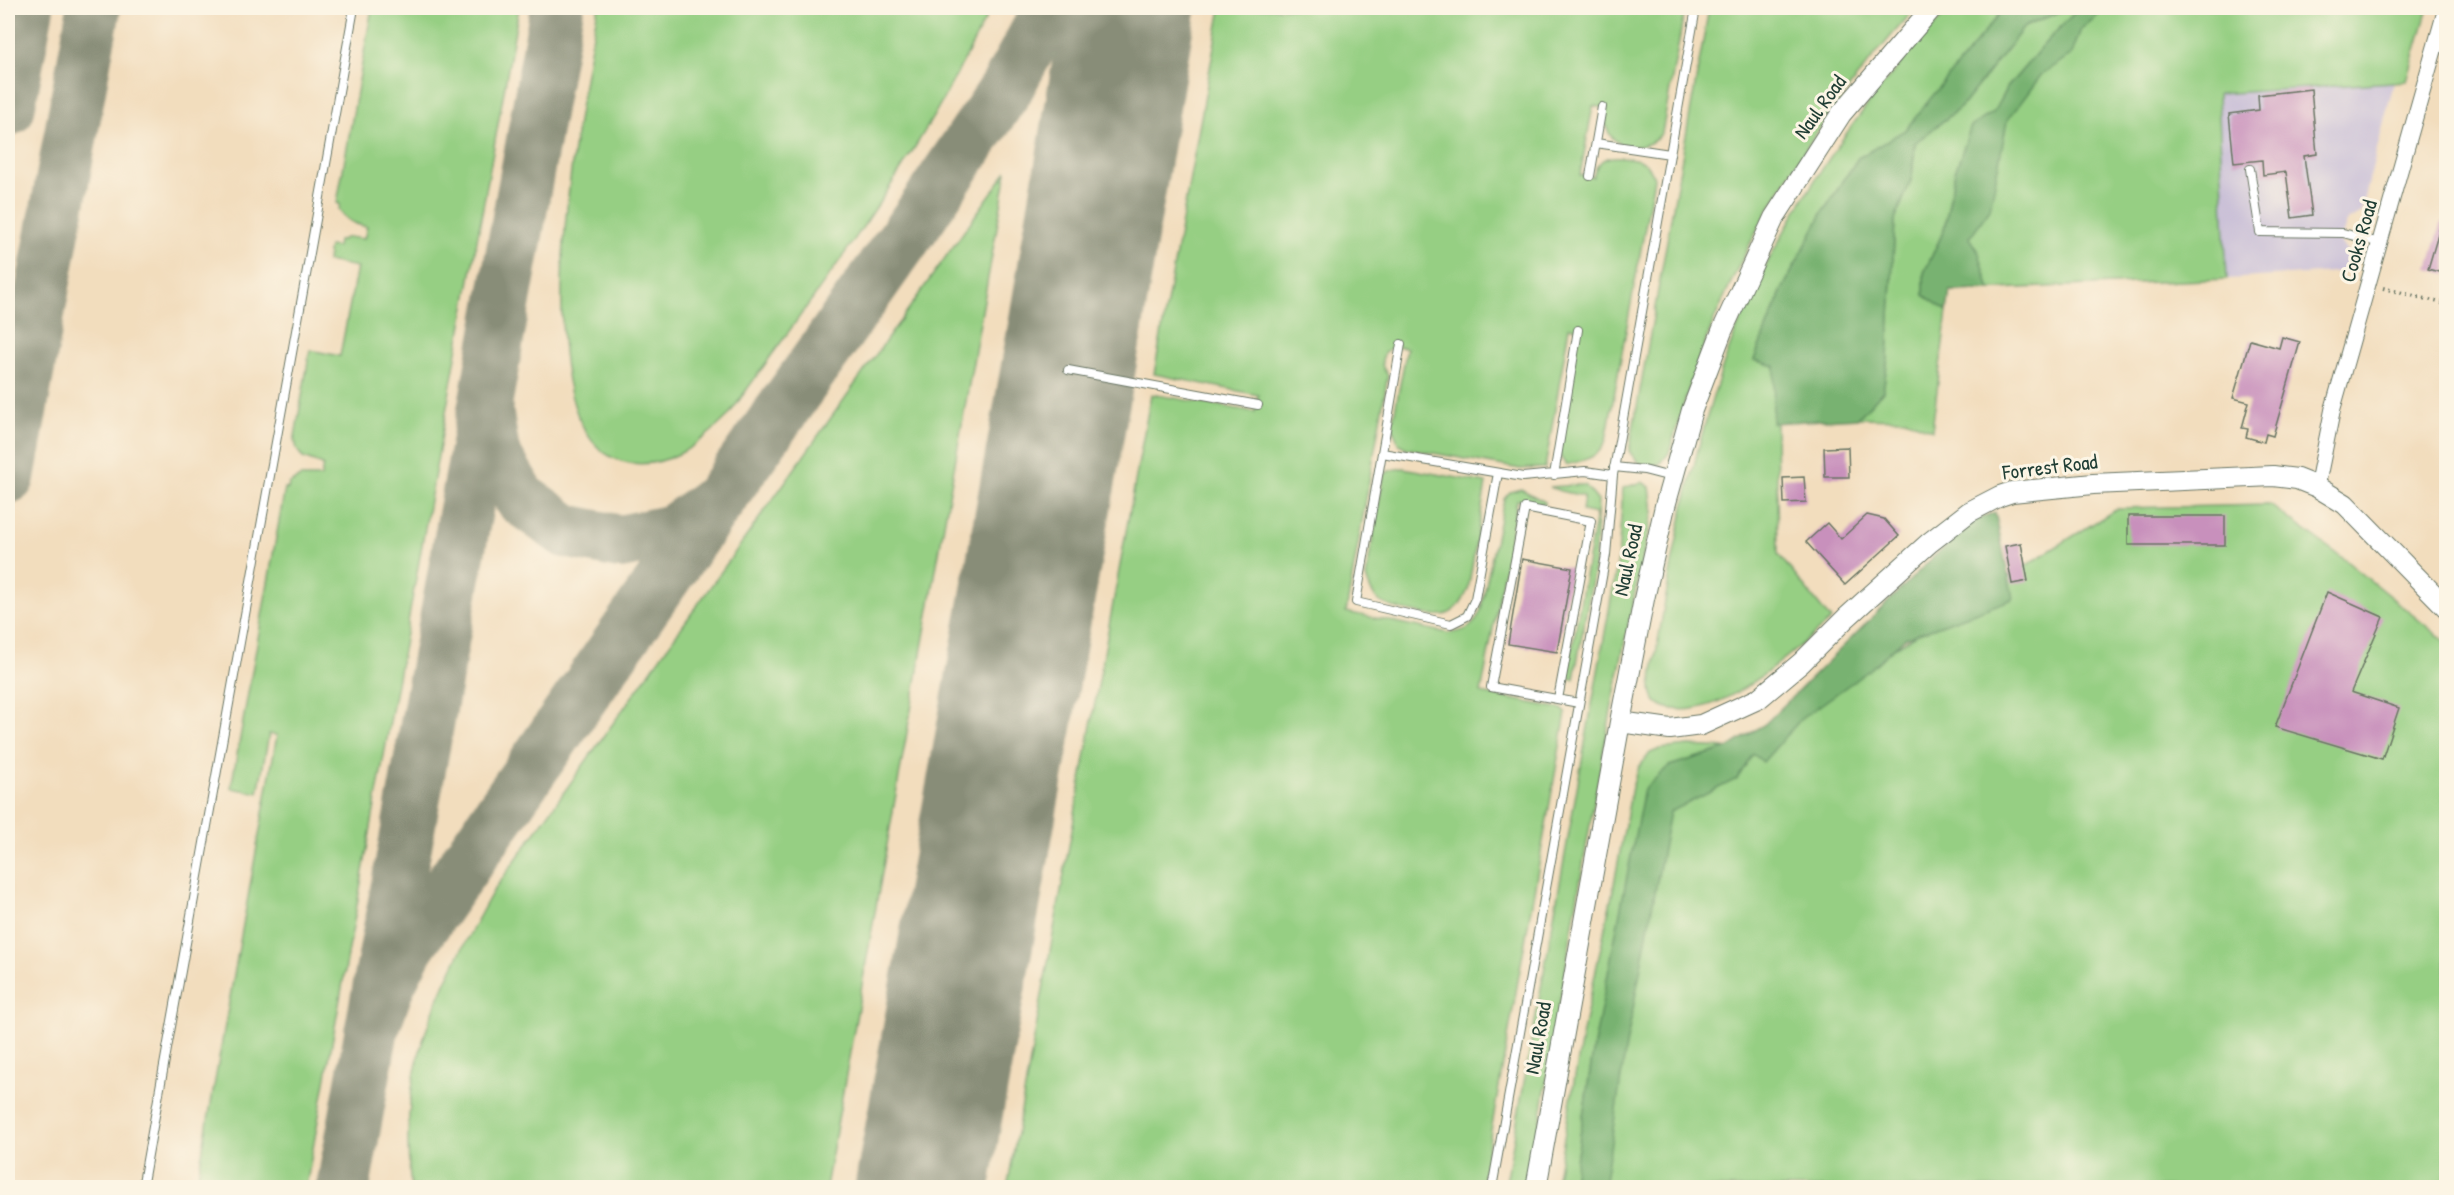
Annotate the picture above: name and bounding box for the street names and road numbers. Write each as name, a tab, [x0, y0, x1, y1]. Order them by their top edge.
street label: Naul Road	[1787, 69, 1853, 145]
street label: Cooks Road	[2333, 196, 2384, 285]
street label: Forrest Road	[2000, 446, 2099, 487]
street label: Naul Road	[1606, 521, 1649, 598]
street label: Naul Road	[1517, 1000, 1558, 1076]

